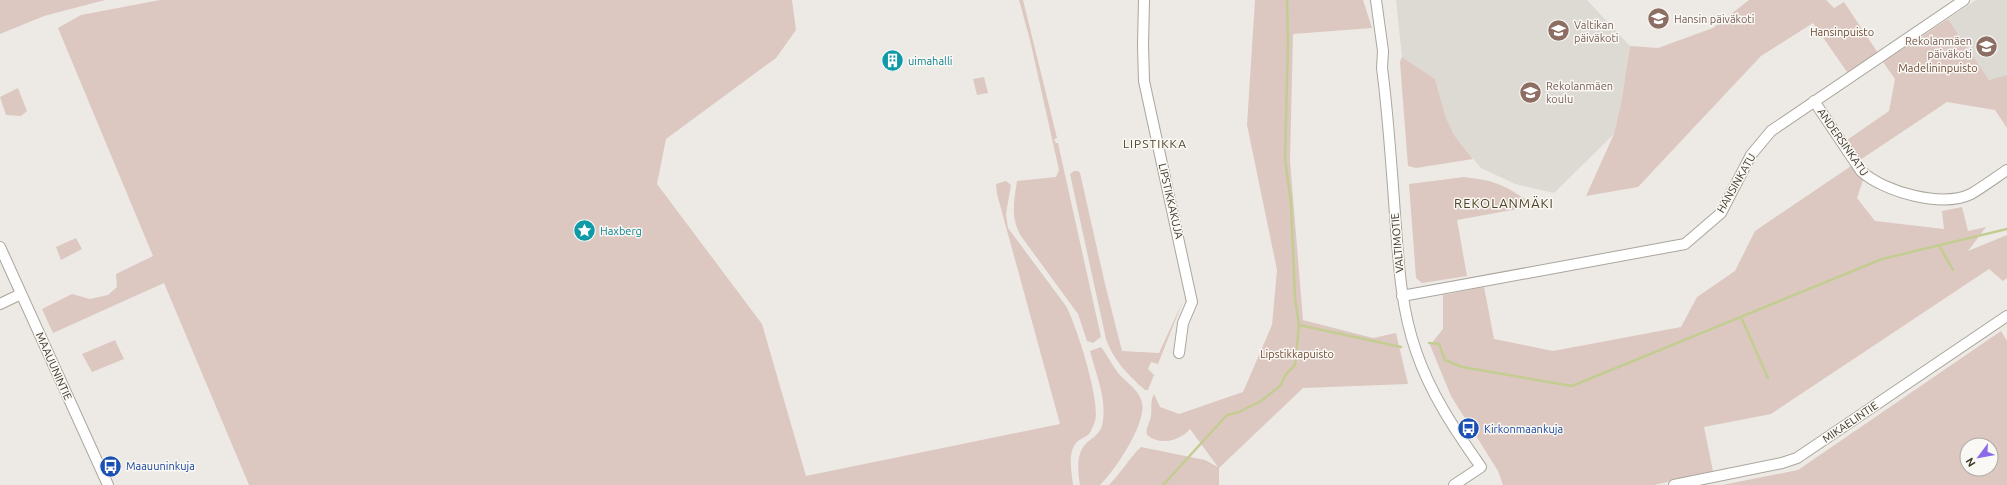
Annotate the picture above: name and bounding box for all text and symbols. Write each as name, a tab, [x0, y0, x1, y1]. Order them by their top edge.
school or university icon: Hansin päiväkoti	[1645, 6, 1671, 32]
place label: Hansin päiväkoti	[1674, 13, 1754, 25]
school or university icon: Valtikan päiväkoti	[1545, 18, 1571, 44]
place label: Valtikan päiväkoti	[1574, 19, 1619, 44]
park label: Hansinpuisto	[1810, 26, 1874, 38]
school or university icon: Rekolanmäen päiväkoti	[1974, 34, 2000, 60]
place label: Rekolanmäen päiväkoti	[1905, 35, 1972, 60]
building icon: uimahalli	[879, 48, 905, 74]
place label: uimahalli	[908, 55, 952, 67]
park label: Madelininpuisto	[1898, 62, 1978, 74]
school or university icon: Rekolanmäen koulu	[1518, 79, 1544, 105]
place label: Rekolanmäen koulu	[1546, 80, 1613, 105]
street label: ANDERSINKATU	[1815, 106, 1871, 178]
district label: LIPSTIKKA	[1123, 137, 1187, 150]
street label: HANSINKATU	[1714, 151, 1758, 215]
street label: LIPSTIKKAKUJA	[1156, 162, 1186, 241]
district label: REKOLANMÄKI	[1454, 195, 1554, 210]
street label: VALTIMOTIE	[1388, 213, 1406, 273]
place icon: Haxberg	[572, 218, 598, 244]
place label: Haxberg	[600, 225, 642, 237]
street label: MAAUUNINTIE	[34, 330, 74, 402]
park label: Lipstikkapuisto	[1260, 348, 1334, 360]
street label: MIKAELINTIE	[1820, 399, 1880, 445]
bus stop icon: Kirkonmaankuja	[1455, 416, 1481, 442]
place label: Kirkonmaankuja	[1484, 423, 1563, 435]
north arrow	[1959, 437, 1999, 477]
bus stop icon: Maauuninkuja	[98, 453, 124, 479]
text: N	[1963, 456, 1978, 469]
place label: Maauuninkuja	[126, 460, 195, 472]

